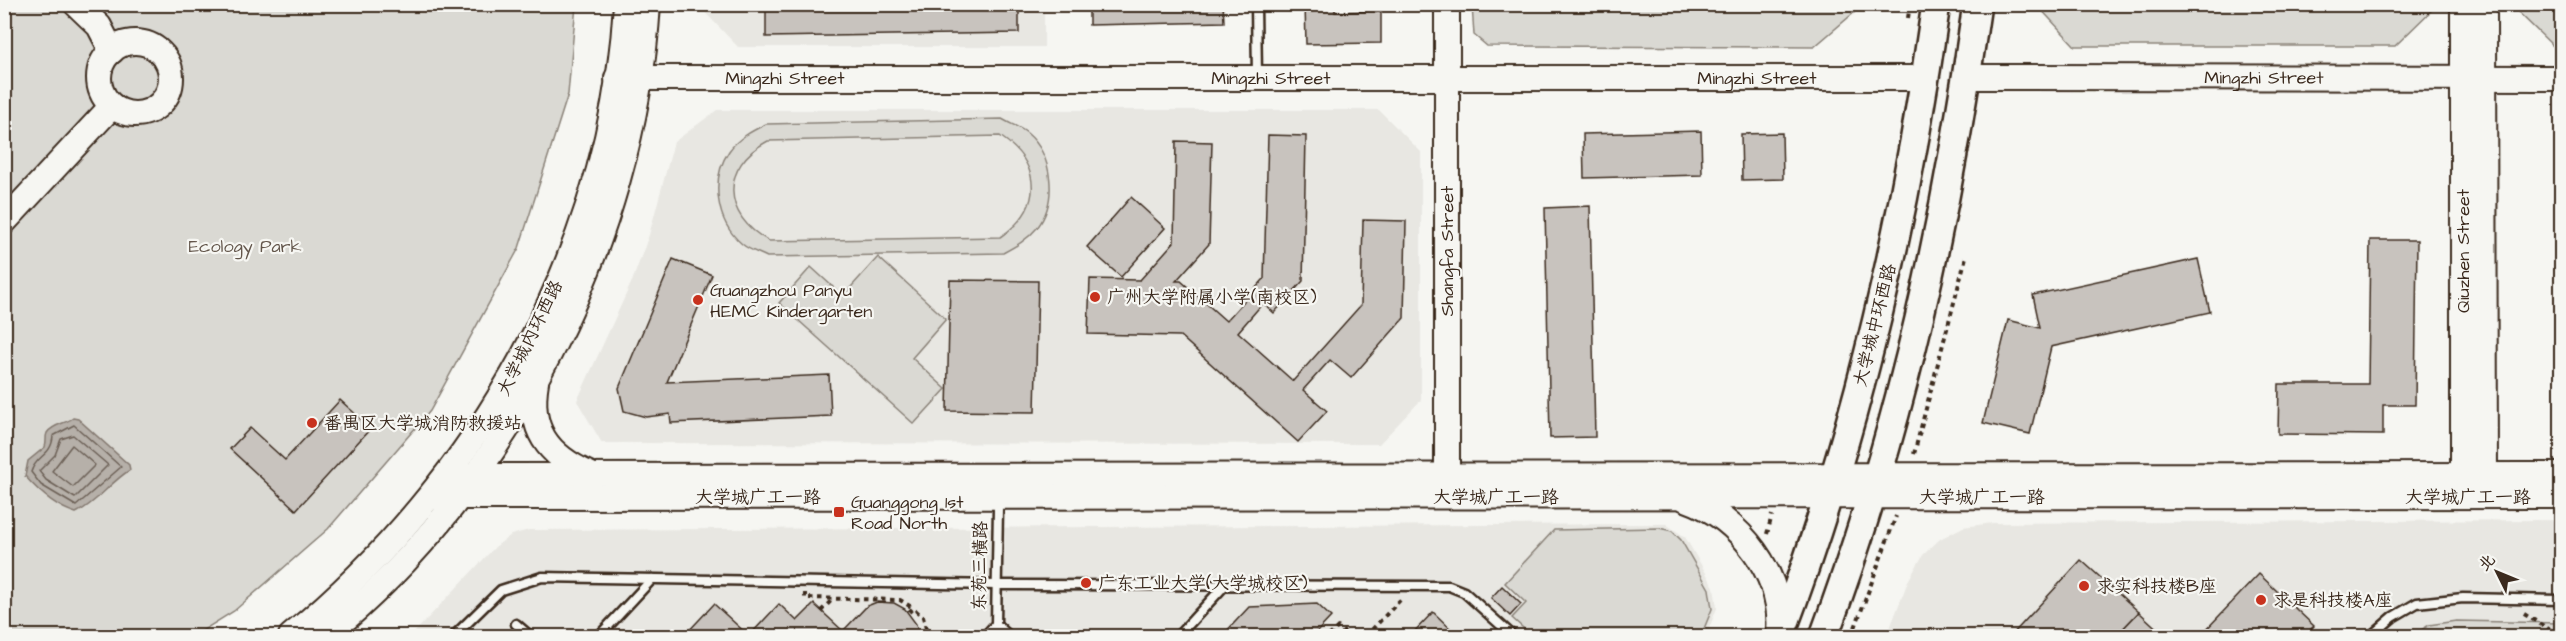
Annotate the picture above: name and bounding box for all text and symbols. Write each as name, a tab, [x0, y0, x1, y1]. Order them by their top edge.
street label: Mingzhi Street	[2204, 65, 2324, 91]
street label: Mingzhi Street	[725, 66, 845, 92]
street label: Mingzhi Street	[1211, 66, 1331, 92]
street label: Mingzhi Street	[1697, 66, 1817, 92]
street label: Shangfa Street	[1435, 185, 1461, 316]
street label: Qiuzhen Street	[2451, 188, 2476, 313]
park label: Ecology Park	[188, 234, 302, 260]
street label: 大学城中环西路	[1848, 261, 1902, 389]
street label: 大学城内环西路	[491, 276, 569, 400]
place label: Guangzhou Panyu HEMC Kindergarten	[710, 278, 872, 325]
place label: 广州大学附属小学(南校区)	[1107, 285, 1317, 310]
marker: 广州大学附属小学(南校区)	[1088, 290, 1102, 304]
marker: Guangzhou Panyu HEMC Kindergarten	[691, 293, 705, 307]
place label: 番禺区大学城消防救援站	[324, 411, 522, 436]
marker: 番禺区大学城消防救援站	[305, 416, 319, 430]
street label: 大学城广工一路	[695, 485, 821, 510]
street label: 大学城广工一路	[1433, 485, 1559, 510]
street label: 大学城广工一路	[1919, 485, 2045, 510]
street label: 大学城广工一路	[2405, 485, 2531, 510]
place label: Guanggong 1st Road North	[851, 490, 964, 536]
marker: Guanggong 1st Road North	[832, 505, 846, 519]
street label: 东苑三横路	[967, 521, 993, 611]
north arrow	[2467, 542, 2527, 602]
text: 北	[2473, 549, 2500, 576]
place label: 广东工业大学(大学城校区)	[1098, 571, 1308, 596]
place label: 求实科技楼B座	[2096, 574, 2217, 599]
marker: 广东工业大学(大学城校区)	[1079, 576, 1093, 590]
marker: 求实科技楼B座	[2077, 579, 2091, 593]
place label: 求是科技楼A座	[2273, 588, 2393, 613]
marker: 求是科技楼A座	[2254, 593, 2268, 607]

